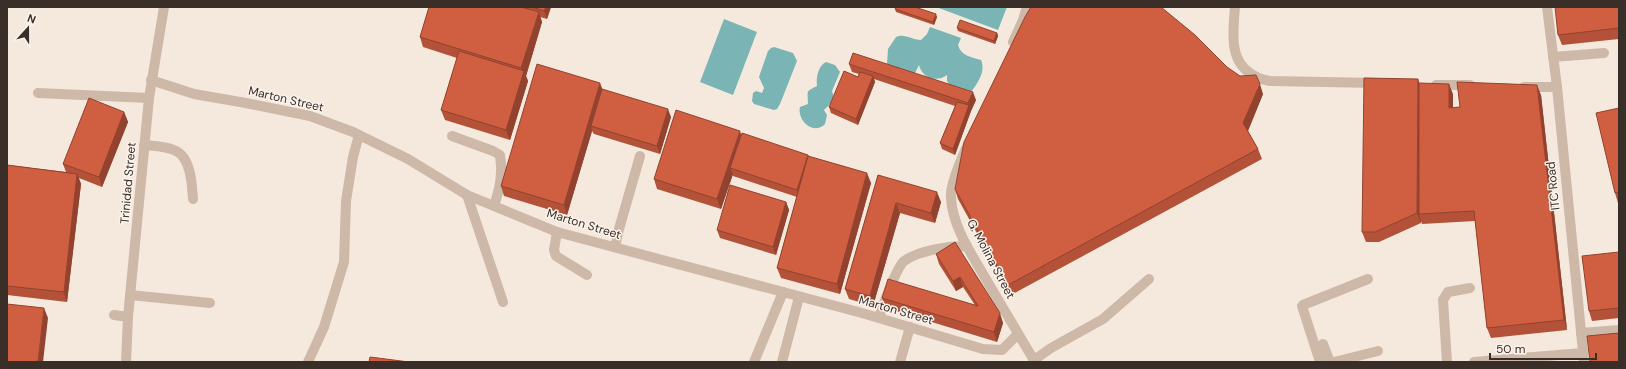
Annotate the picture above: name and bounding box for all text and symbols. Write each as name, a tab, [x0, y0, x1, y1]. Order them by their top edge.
north arrow	[8, 8, 48, 48]
text: N	[25, 11, 38, 27]
street label: Marton Street	[247, 83, 325, 115]
street label: Trinidad Street	[116, 141, 140, 225]
street label: ITC Road	[1542, 161, 1564, 211]
street label: Marton Street	[545, 205, 623, 243]
street label: G. Molina Street	[963, 216, 1019, 302]
street label: Marton Street	[857, 292, 935, 328]
scale bar	[1490, 335, 1596, 361]
text: 50 m	[1496, 341, 1525, 357]

